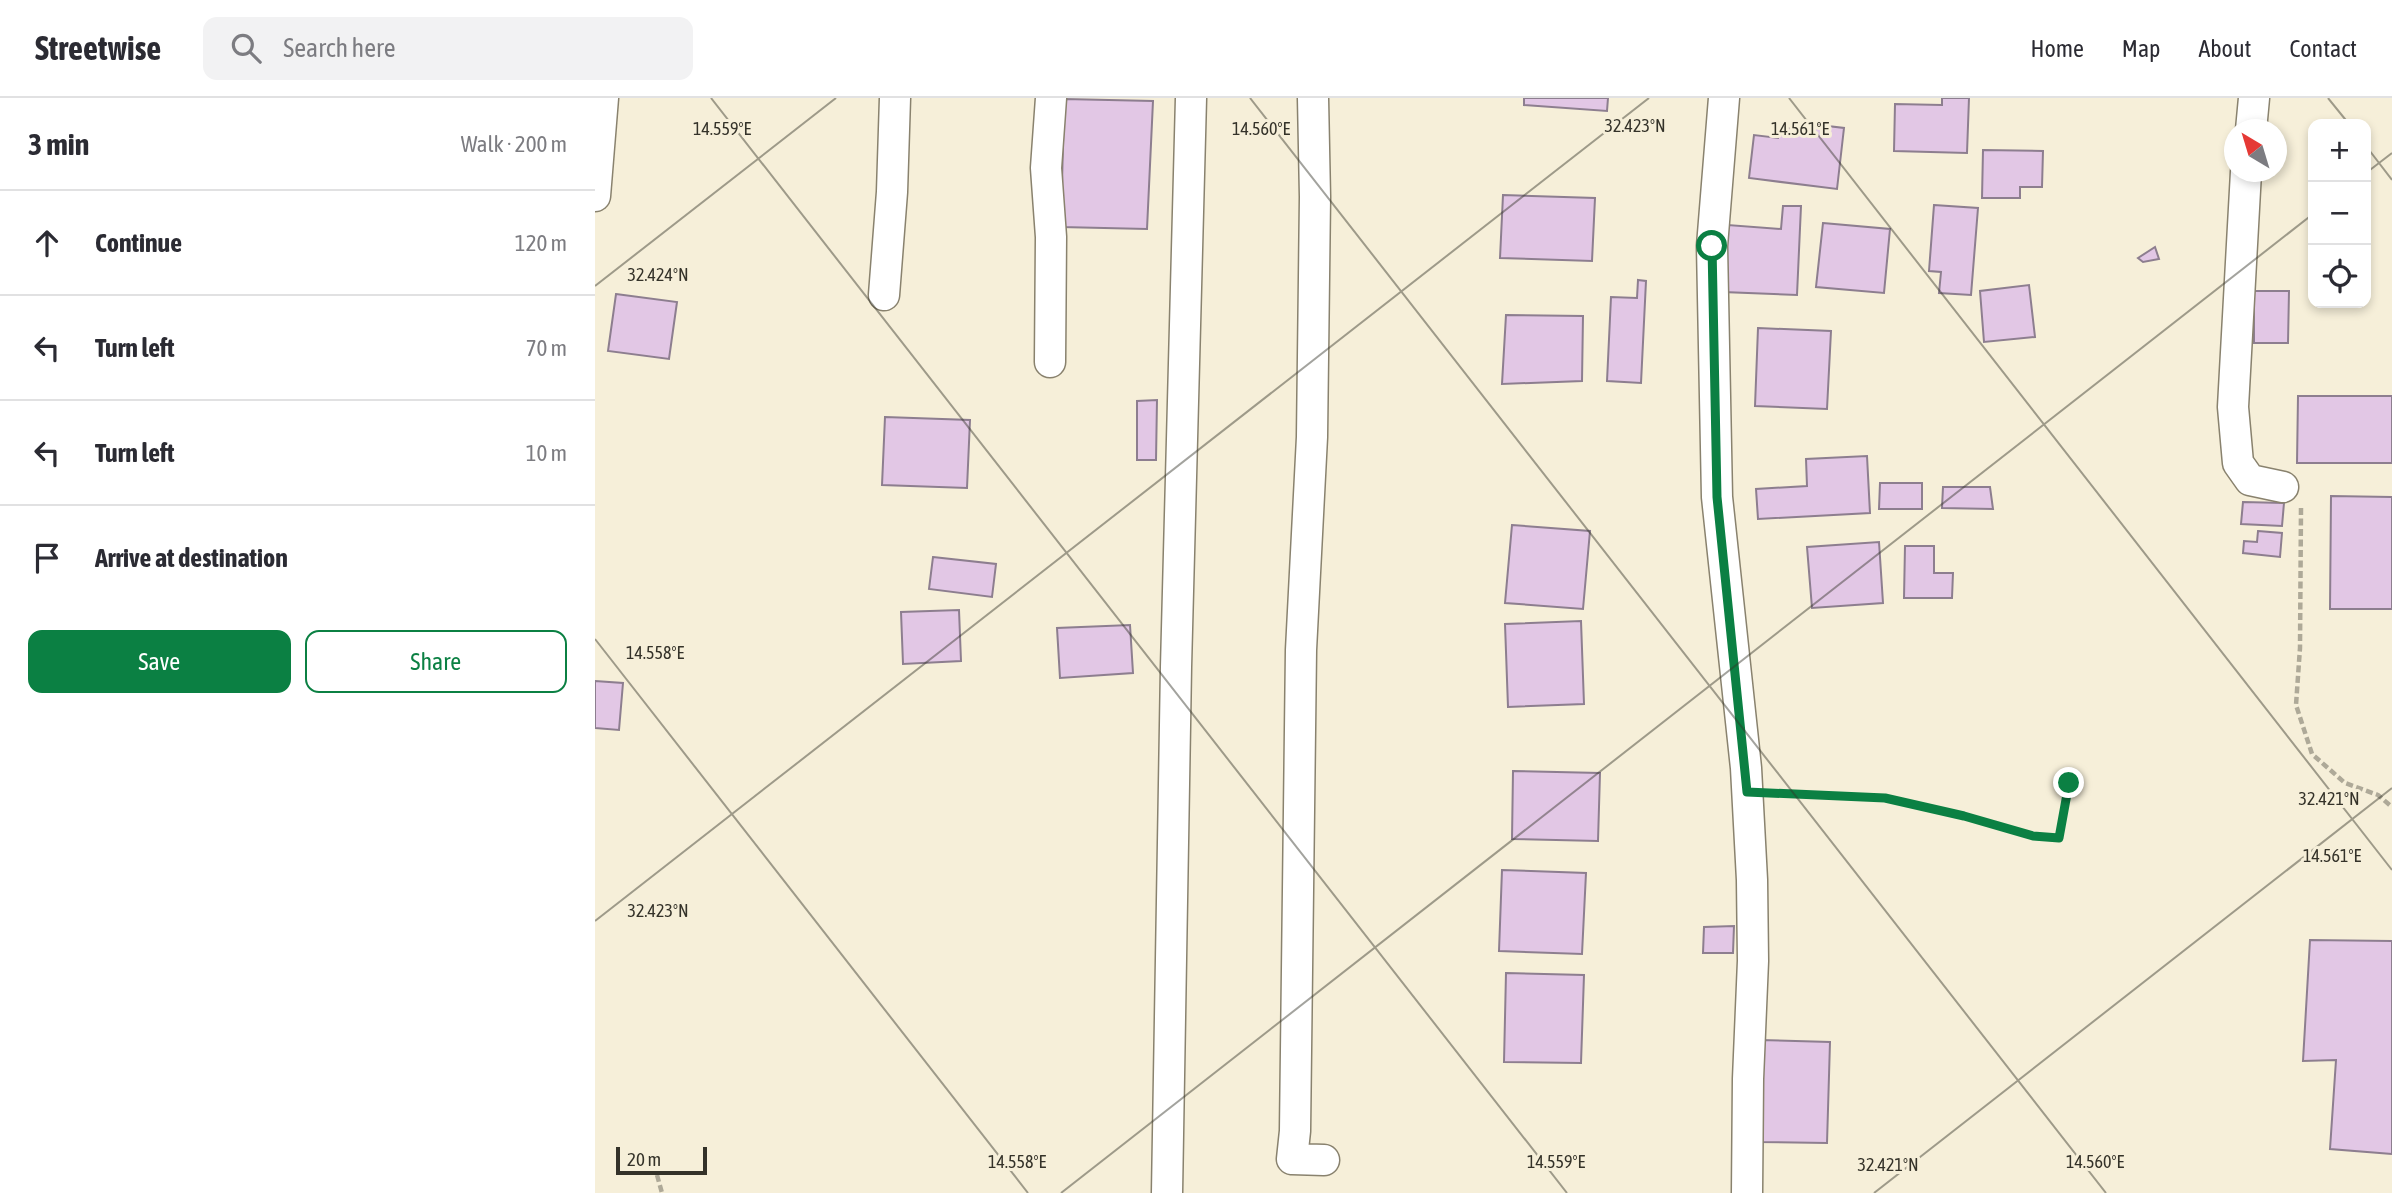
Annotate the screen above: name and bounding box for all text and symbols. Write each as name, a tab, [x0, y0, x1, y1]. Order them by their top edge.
search box	[203, 17, 693, 80]
text: Streetwise	[35, 29, 161, 67]
icon: search	[227, 29, 265, 67]
text: Search here	[283, 33, 396, 63]
text: Home	[2030, 35, 2084, 62]
text: Map	[2122, 35, 2160, 62]
text: About	[2198, 35, 2251, 62]
text: Contact	[2289, 35, 2357, 62]
text: 32.423°N	[1604, 115, 1666, 136]
text: 14.559°E	[693, 118, 751, 139]
text: 14.560°E	[1232, 118, 1290, 139]
text: 14.561°E	[1771, 118, 1829, 139]
north arrow	[2224, 119, 2287, 182]
map controls	[2308, 119, 2371, 308]
button: +	[2308, 119, 2371, 182]
text: 3 min	[28, 127, 89, 161]
text: Walk · 200 m	[461, 131, 567, 157]
button: −	[2308, 182, 2371, 245]
icon: ahead	[28, 224, 66, 262]
text: Continue	[95, 228, 182, 258]
text: 120 m	[515, 230, 567, 256]
route start	[1696, 230, 1727, 261]
button: locate	[2308, 245, 2371, 308]
text: 32.424°N	[627, 264, 689, 285]
icon: left	[28, 329, 66, 367]
text: Turn left	[95, 333, 175, 363]
text: 70 m	[526, 335, 567, 361]
icon: left	[28, 434, 66, 472]
text: Turn left	[95, 438, 175, 468]
text: 10 m	[526, 440, 567, 466]
icon: arrive	[28, 539, 66, 577]
text: Arrive at destination	[95, 543, 288, 573]
button: Save	[28, 630, 291, 693]
button: Share	[305, 630, 567, 693]
text: 14.558°E	[626, 642, 684, 663]
route end	[2053, 767, 2084, 798]
text: 32.421°N	[2298, 788, 2360, 809]
text: 14.561°E	[2303, 845, 2361, 866]
text: 32.423°N	[627, 900, 689, 921]
scale bar	[616, 1144, 707, 1176]
text: 20 m	[627, 1148, 661, 1170]
text: 14.558°E	[988, 1151, 1046, 1172]
text: 14.559°E	[1527, 1151, 1585, 1172]
text: 14.560°E	[2066, 1151, 2124, 1172]
text: 32.421°N	[1857, 1154, 1919, 1175]

